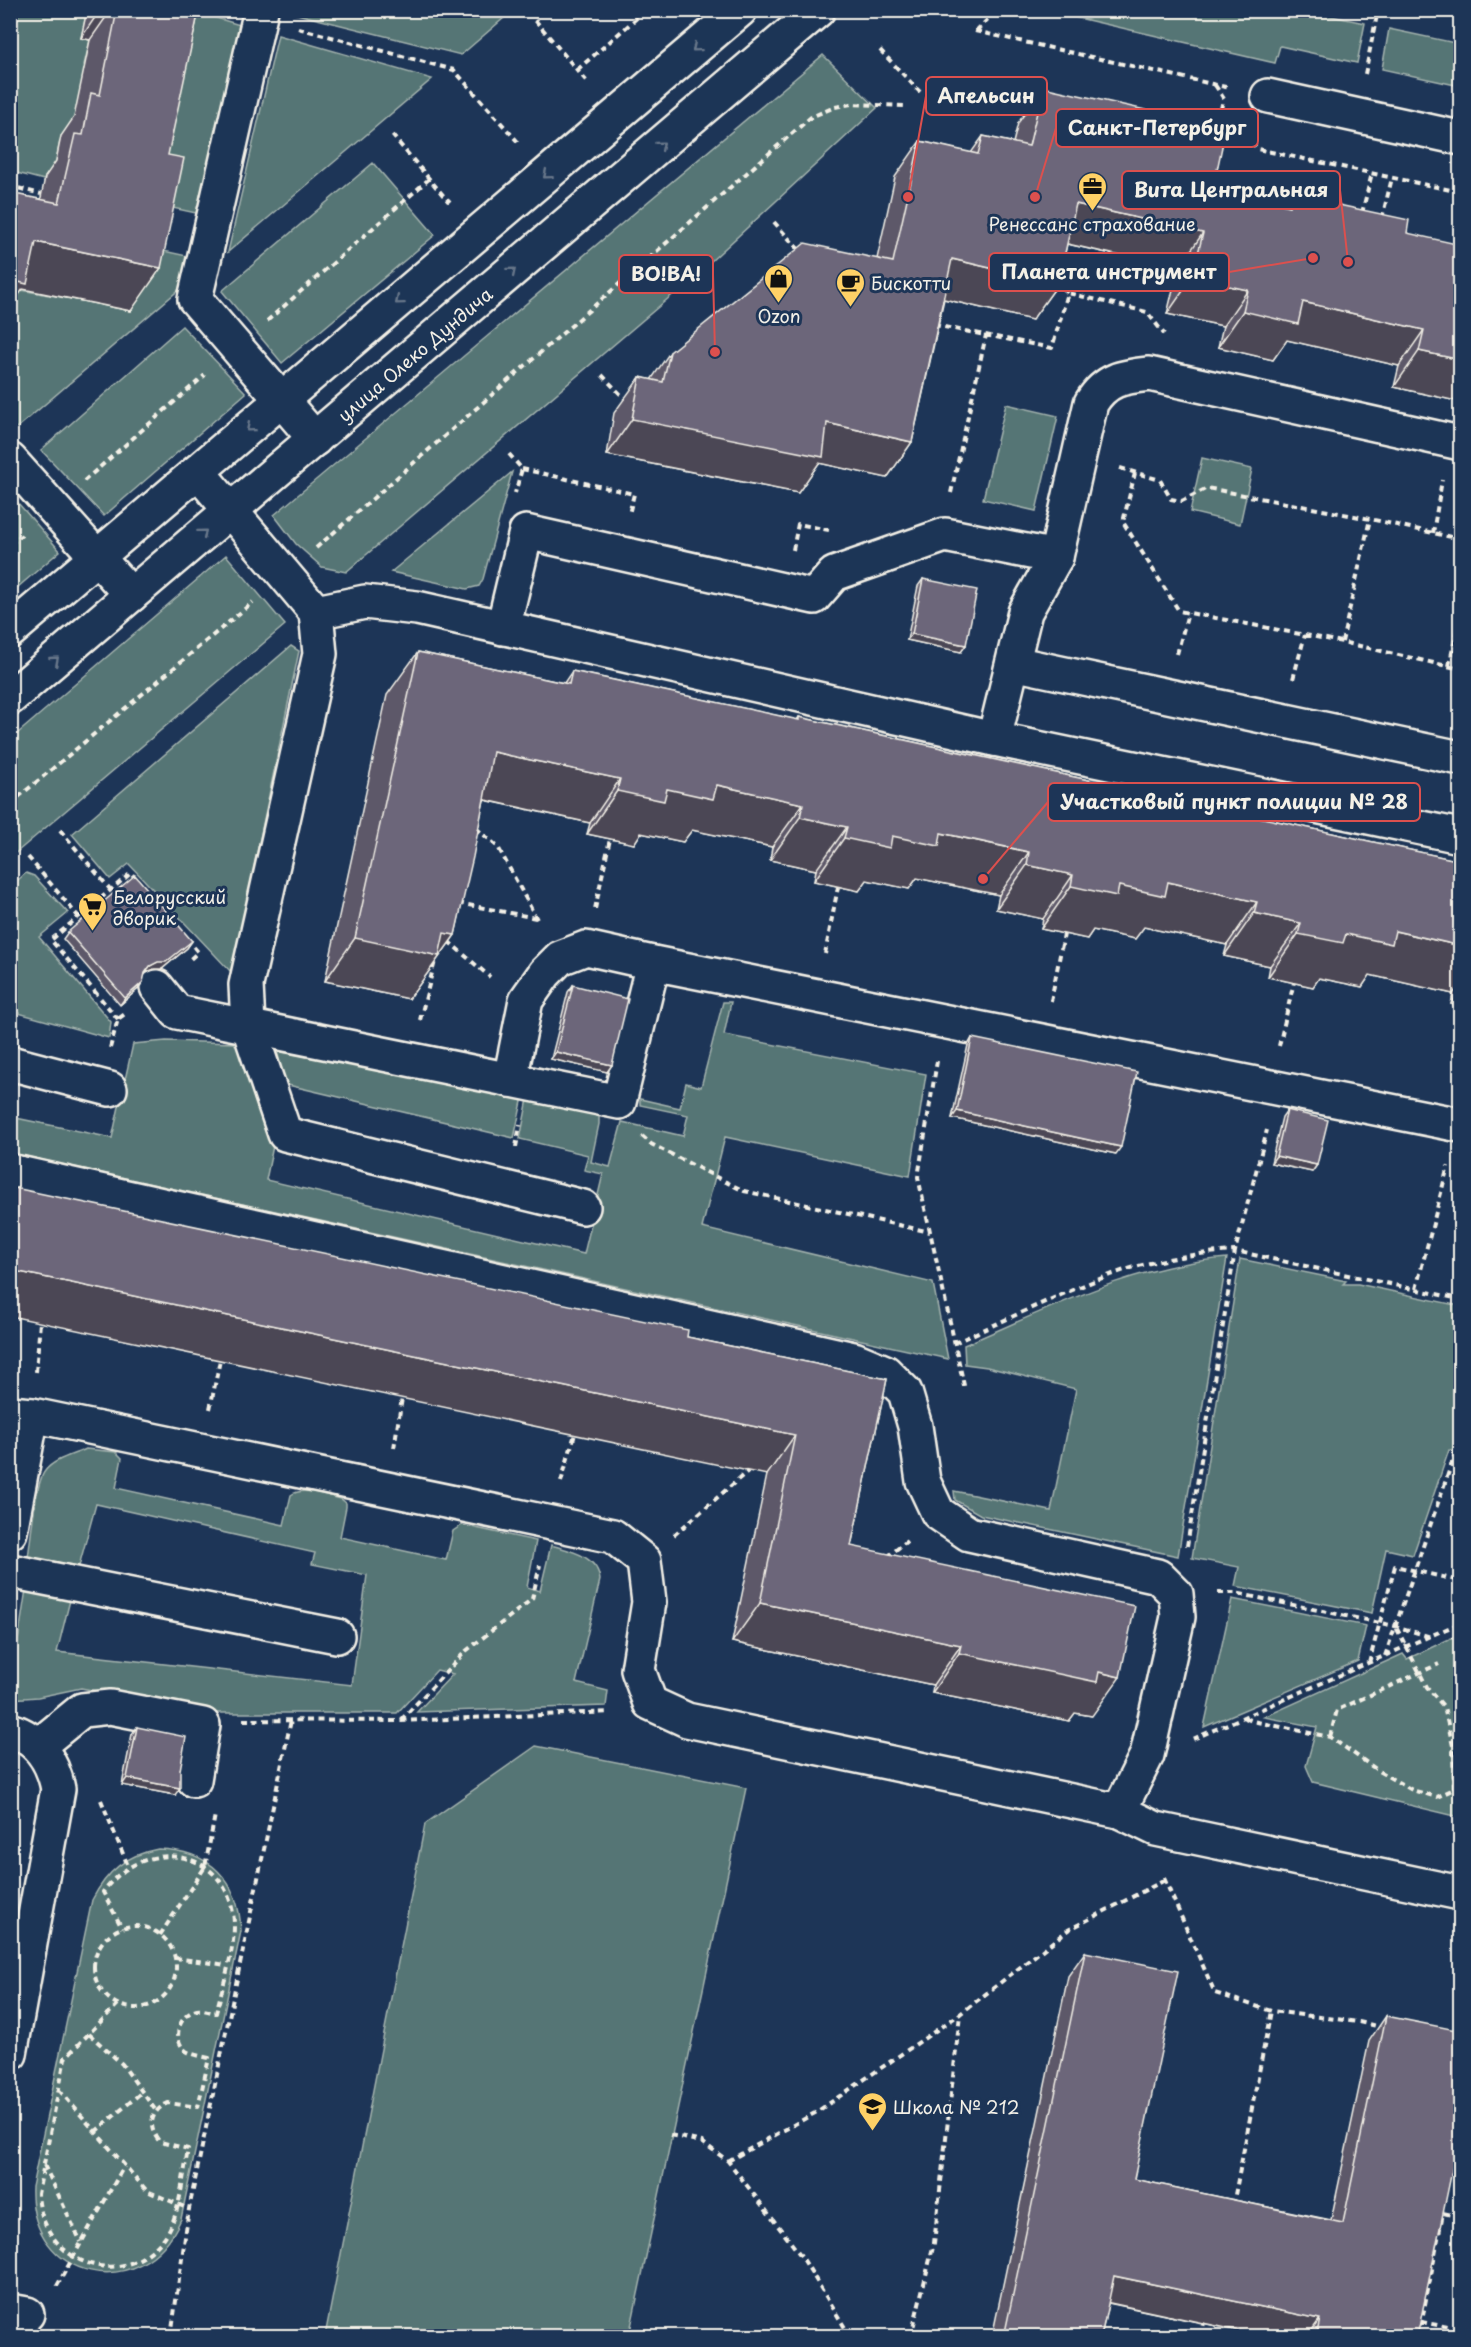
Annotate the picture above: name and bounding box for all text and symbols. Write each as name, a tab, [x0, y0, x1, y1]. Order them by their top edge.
one-way arrow	[692, 41, 703, 52]
callout: Апельсин	[926, 77, 1047, 115]
text: Апельсин	[937, 80, 1035, 110]
callout: Санкт-Петербург	[1056, 109, 1258, 147]
text: Санкт-Петербург	[1068, 112, 1247, 142]
one-way arrow	[654, 141, 665, 152]
one-way arrow	[543, 168, 554, 179]
office icon: Ренессанс страхование	[1076, 170, 1108, 212]
callout: Вита Центральная	[1122, 171, 1340, 209]
text: Вита Центральная	[1134, 174, 1328, 204]
place label: Ренессанс страхование	[988, 210, 1196, 237]
callout: Планета инструмент	[989, 253, 1229, 291]
callout: ВО!ВА!	[619, 255, 713, 293]
text: Планета инструмент	[1002, 256, 1217, 286]
text: ВО!ВА!	[631, 258, 701, 288]
shop icon: Ozon	[763, 262, 795, 304]
cafe icon: Бискотти	[834, 266, 866, 308]
one-way arrow	[505, 267, 516, 278]
place label: Бискотти	[871, 269, 951, 296]
street label: улица Олеко Дундича	[331, 280, 498, 428]
one-way arrow	[395, 294, 406, 305]
place label: Ozon	[757, 302, 801, 329]
one-way arrow	[246, 420, 257, 431]
one-way arrow	[196, 530, 207, 541]
one-way arrow	[48, 656, 59, 667]
callout: Участковый пункт полиции № 28	[1048, 783, 1420, 821]
text: Участковый пункт полиции № 28	[1060, 786, 1408, 816]
place label: Белорусский дворик	[113, 883, 226, 931]
supermarket icon: Белорусский дворик	[76, 890, 108, 932]
school or university icon: Школа № 212	[856, 2090, 888, 2132]
place label: Школа № 212	[893, 2093, 1020, 2120]

